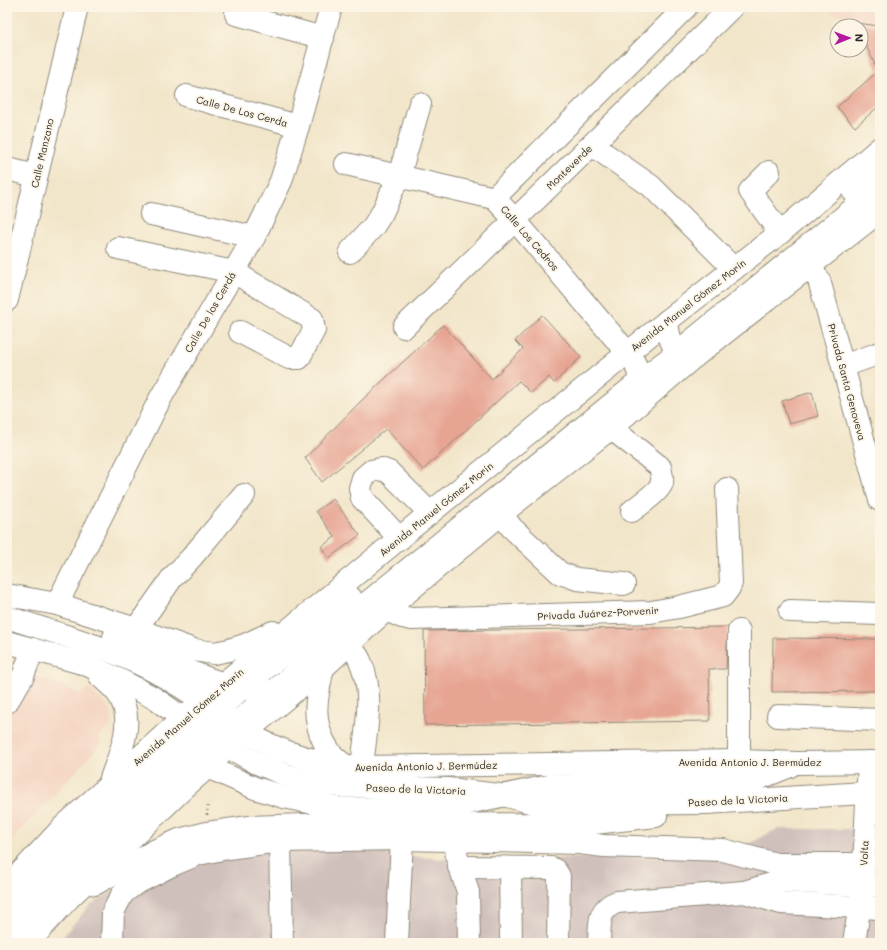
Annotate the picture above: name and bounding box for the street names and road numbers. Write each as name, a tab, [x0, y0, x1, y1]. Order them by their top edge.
street label: Calle De Los Cerda	[195, 92, 289, 130]
street label: Calle Manzano	[27, 117, 57, 189]
street label: Monteverde	[543, 141, 595, 193]
street label: Calle Los Cedros	[498, 202, 562, 274]
street label: Avenida Manuel Gómez Morín	[627, 256, 749, 354]
street label: Calle De los Cerdá	[181, 269, 239, 355]
street label: Privada Santa Genoveva	[825, 322, 869, 442]
street label: Avenida Manuel Gómez Morín	[376, 459, 496, 559]
street label: Privada Juárez-Porvenir	[537, 603, 659, 623]
street label: Avenida Manuel Gómez Morín	[130, 665, 246, 769]
street label: Avenida Antonio J. Bermúdez	[679, 755, 822, 769]
street label: Avenida Antonio J. Bermúdez	[354, 758, 498, 774]
street label: Paseo de la Victoria	[366, 780, 466, 798]
street label: Paseo de la Victoria	[688, 790, 788, 810]
street label: Volta	[856, 840, 872, 866]

